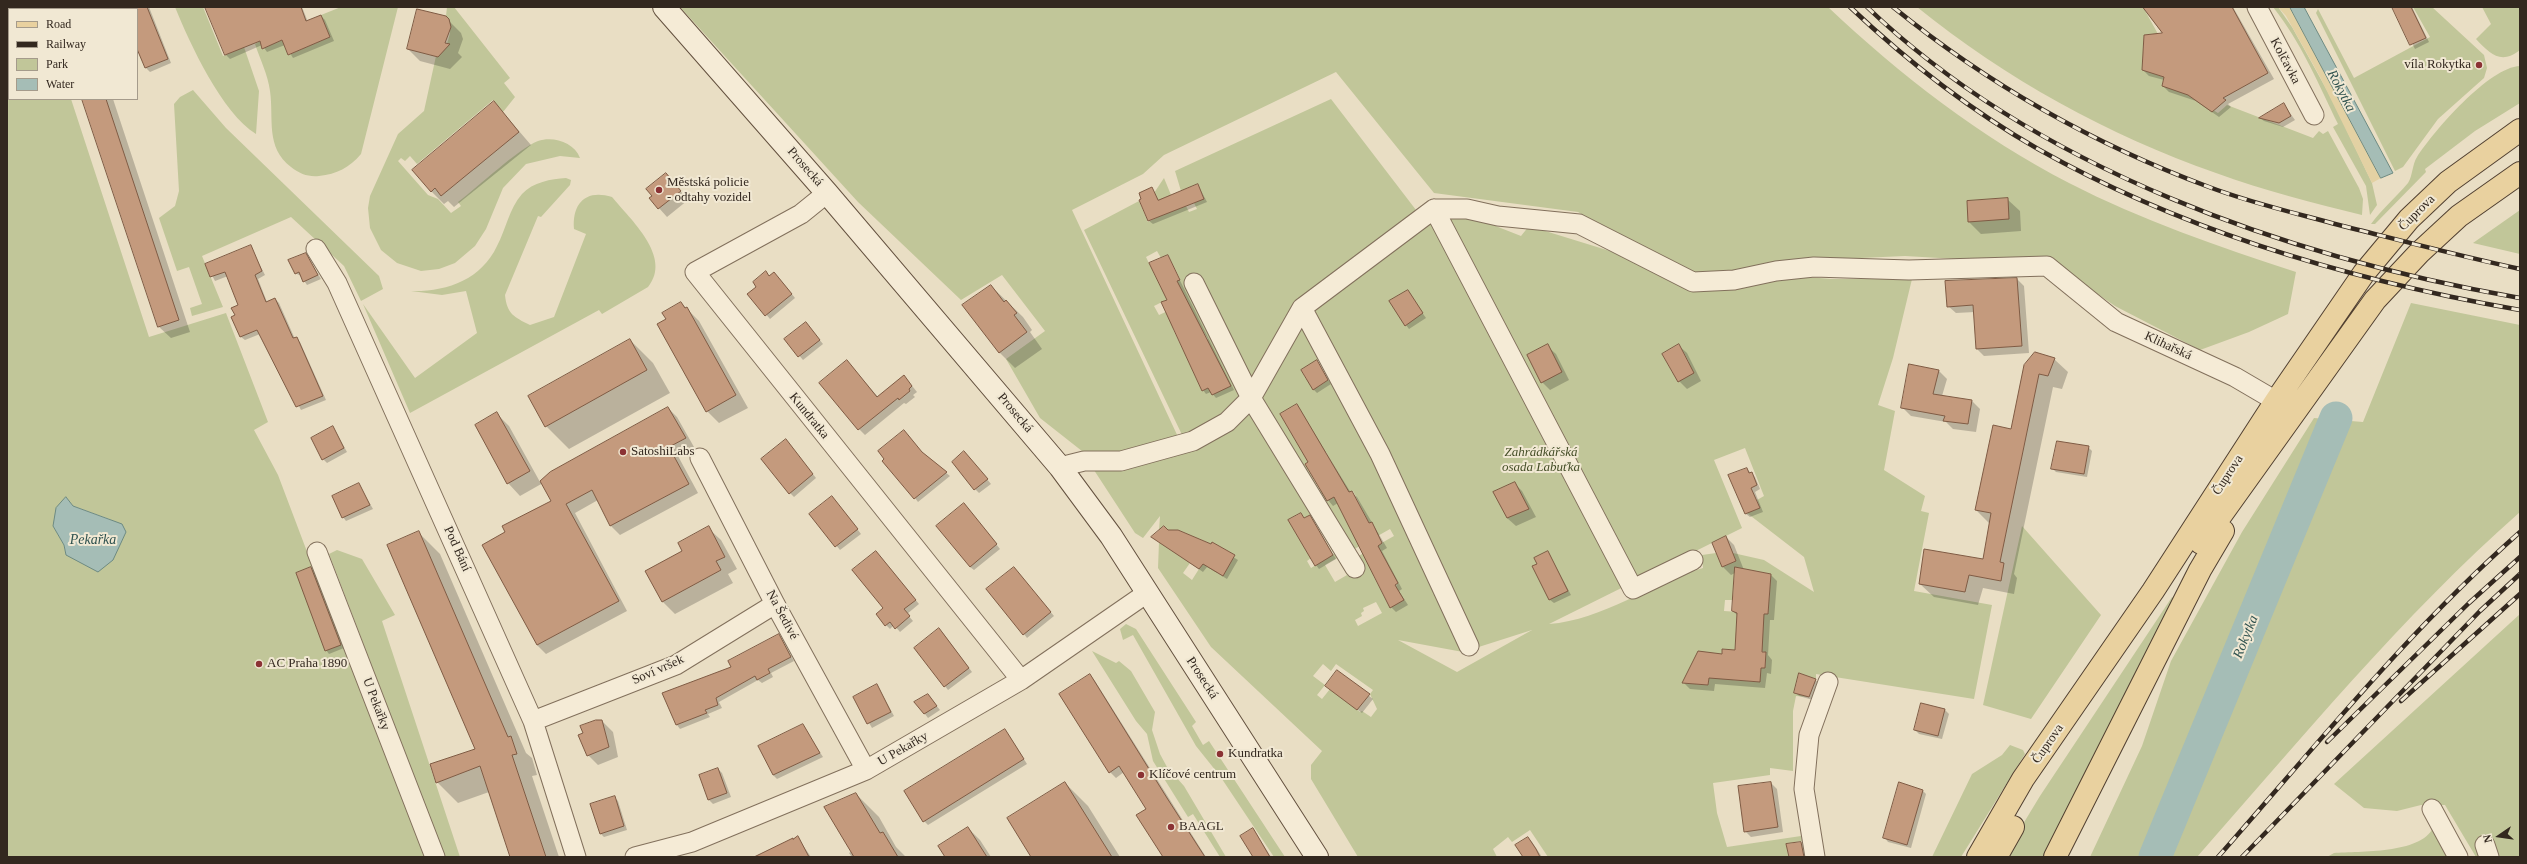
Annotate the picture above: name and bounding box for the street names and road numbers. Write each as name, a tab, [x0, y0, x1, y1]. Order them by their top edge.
street label: Kolčavka	[2266, 35, 2304, 87]
street label: Prosecká	[784, 144, 826, 190]
street label: Čuprova	[2396, 192, 2438, 234]
street label: Klihařská	[2142, 328, 2194, 364]
street label: Kundratka	[786, 390, 832, 442]
street label: Prosecká	[994, 390, 1036, 436]
street label: Čuprova	[2209, 452, 2247, 498]
street label: Pod Bání	[440, 524, 474, 574]
street label: Na Šedivé	[762, 588, 802, 642]
street label: Soví vršek	[630, 652, 686, 688]
street label: Prosecká	[1183, 654, 1221, 702]
street label: U Pekařky	[359, 675, 393, 733]
street label: Čuprova	[2029, 721, 2067, 767]
street label: U Pekařky	[875, 728, 931, 770]

